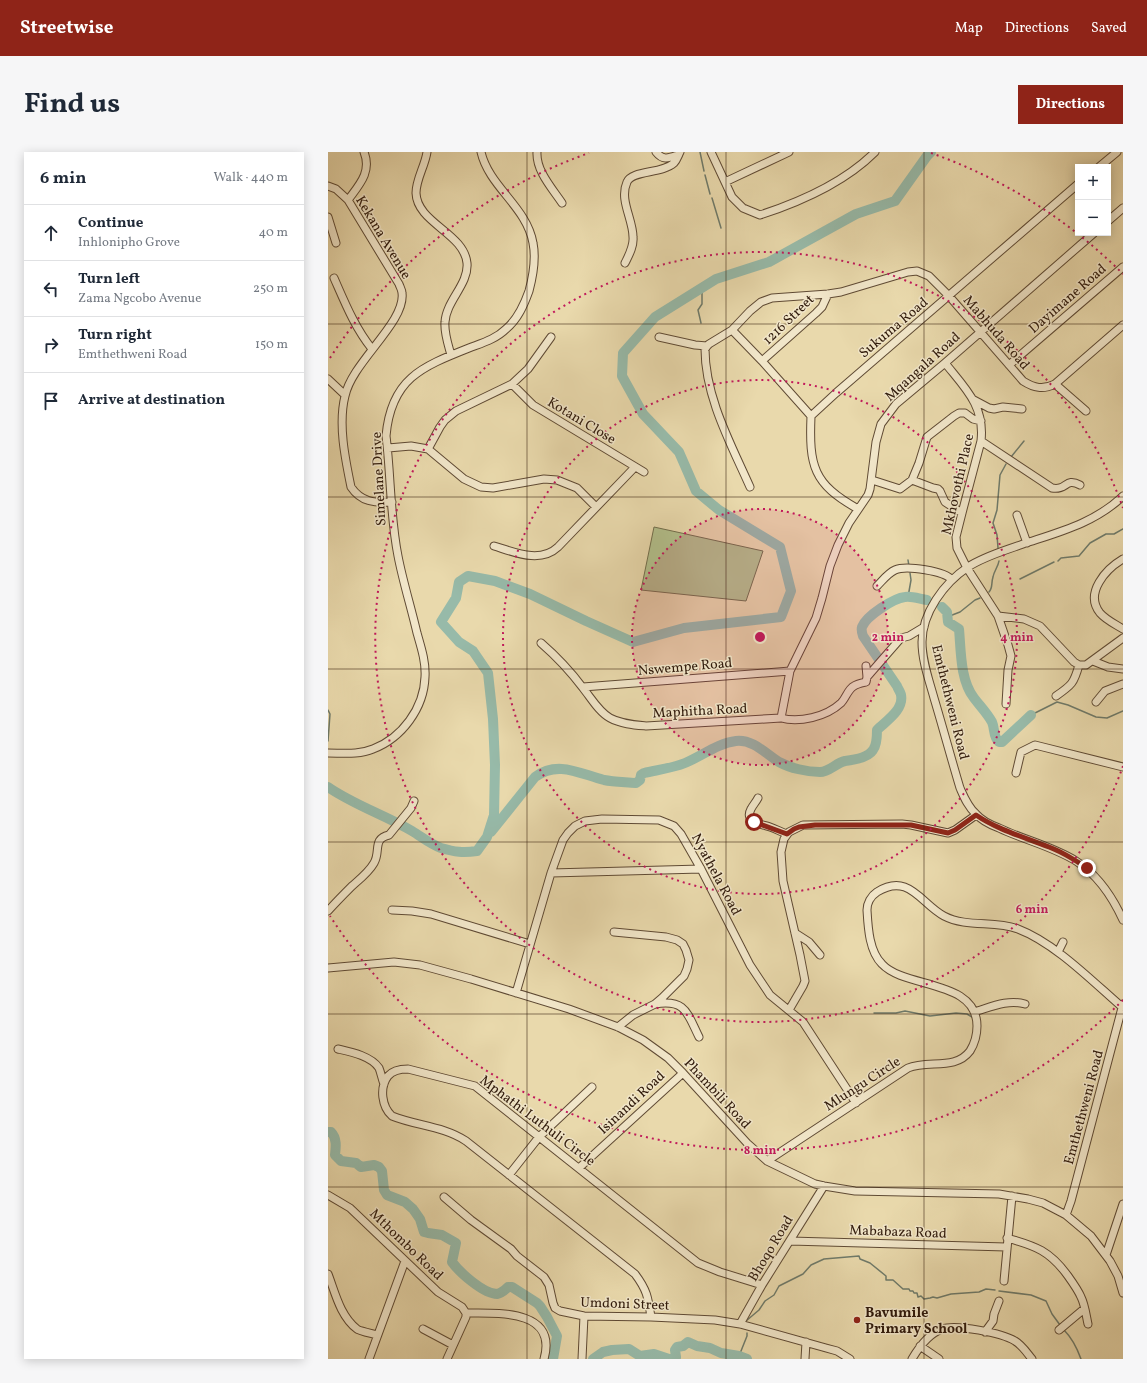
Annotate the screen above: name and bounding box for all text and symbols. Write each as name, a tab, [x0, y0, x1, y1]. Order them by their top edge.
text: Streetwise	[20, 15, 113, 41]
text: Map	[955, 19, 983, 38]
text: Directions	[1005, 19, 1069, 38]
text: Saved	[1091, 19, 1127, 38]
text: Find us	[24, 85, 120, 124]
button: Directions	[1018, 85, 1123, 124]
map controls	[1075, 164, 1111, 236]
button: +	[1075, 164, 1111, 200]
text: 6 min	[40, 167, 86, 190]
text: Walk · 440 m	[213, 169, 288, 187]
street label: Kekana Avenue	[350, 193, 415, 283]
button: −	[1075, 200, 1111, 236]
text: Continue	[78, 213, 143, 234]
icon: ahead	[40, 222, 62, 244]
text: 40 m	[259, 224, 288, 242]
text: Inhlonipho Grove	[78, 234, 180, 252]
street label: Dayimane Road	[1025, 260, 1111, 338]
text: Turn left	[78, 269, 140, 290]
icon: left	[40, 278, 62, 300]
text: 250 m	[253, 280, 288, 298]
text: Zama Ngcobo Avenue	[78, 290, 201, 308]
street label: 1216 Street	[759, 291, 819, 349]
street label: Mabhuda Road	[958, 292, 1034, 374]
street label: Sukuma Road	[855, 294, 933, 363]
text: Turn right	[78, 325, 152, 346]
street label: Mqangala Road	[881, 328, 965, 406]
icon: right	[40, 334, 62, 356]
text: 150 m	[255, 336, 288, 354]
text: Emthethweni Road	[78, 346, 187, 364]
icon: arrive	[40, 390, 62, 412]
text: Arrive at destination	[78, 390, 225, 411]
street label: Kotani Close	[543, 393, 619, 449]
street label: Simelane Drive	[368, 431, 391, 526]
street label: Mkhovothi Place	[938, 431, 979, 537]
centre of rings	[753, 630, 767, 644]
text: 2 min	[872, 630, 904, 646]
text: 4 min	[1000, 630, 1034, 646]
street label: Emthethweni Road	[926, 643, 973, 762]
street label: Nswempe Road	[637, 654, 733, 681]
street label: Maphitha Road	[652, 700, 748, 723]
route start	[745, 813, 763, 831]
street label: Nyathela Road	[686, 830, 745, 919]
route end	[1078, 859, 1096, 877]
text: 6 min	[1016, 902, 1048, 918]
street label: Emthethweni Road	[1060, 1048, 1109, 1167]
street label: Mlungu Circle	[821, 1052, 905, 1116]
street label: Phambili Road	[679, 1054, 755, 1134]
street label: Isinandi Road	[594, 1067, 670, 1139]
street label: Mphathi Luthuli Circle	[475, 1071, 599, 1171]
text: 8 min	[744, 1143, 776, 1159]
street label: Mthombo Road	[365, 1205, 447, 1285]
street label: Bhoqo Road	[744, 1212, 799, 1285]
street label: Mababaza Road	[849, 1221, 947, 1244]
street label: Umdoni Street	[580, 1293, 670, 1316]
place label: Bavumile Primary School	[865, 1304, 968, 1339]
marker: Bavumile Primary School	[852, 1315, 862, 1325]

